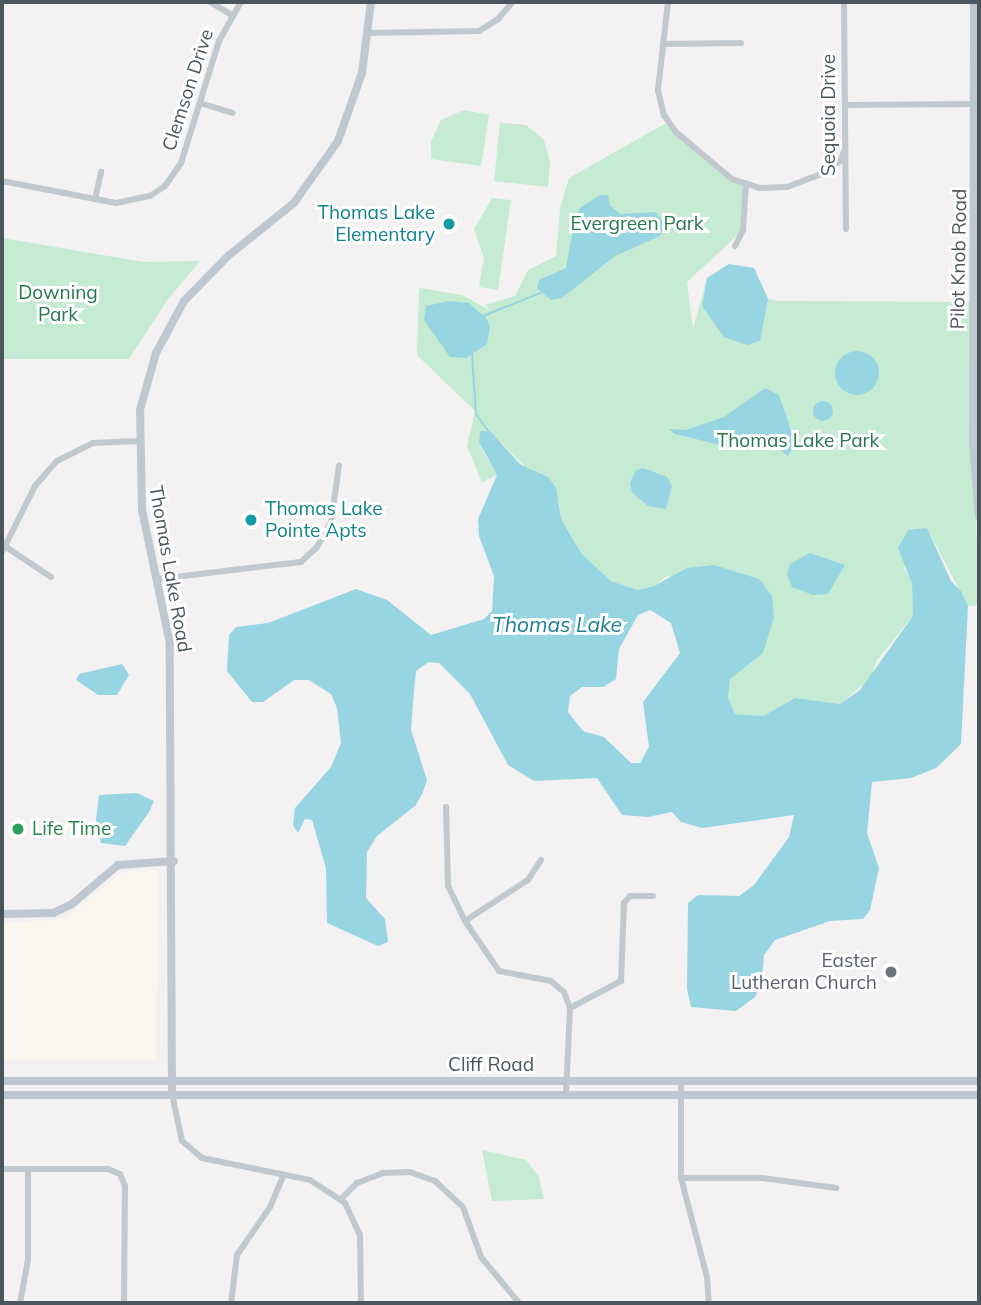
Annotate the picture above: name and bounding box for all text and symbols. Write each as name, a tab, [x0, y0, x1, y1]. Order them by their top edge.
street label: Clemson Drive	[158, 26, 218, 154]
street label: Sequoia Drive	[818, 54, 840, 176]
street label: Pilot Knob Road	[946, 188, 972, 330]
place label: Thomas Lake Elementary	[317, 202, 435, 246]
park label: Evergreen Park	[570, 213, 704, 235]
marker: Thomas Lake Elementary	[441, 216, 457, 232]
park label: Downing Park	[18, 282, 98, 326]
park label: Thomas Lake Park	[717, 430, 879, 452]
street label: Thomas Lake Road	[144, 484, 196, 654]
place label: Thomas Lake Pointe Apts	[265, 498, 383, 542]
marker: Thomas Lake Pointe Apts	[243, 512, 259, 528]
water label: Thomas Lake	[492, 611, 622, 637]
place label: Life Time	[32, 818, 111, 840]
marker: Life Time	[10, 821, 26, 837]
place label: Easter Lutheran Church	[731, 950, 877, 994]
marker: Easter Lutheran Church	[883, 964, 899, 980]
street label: Cliff Road	[448, 1054, 534, 1076]

